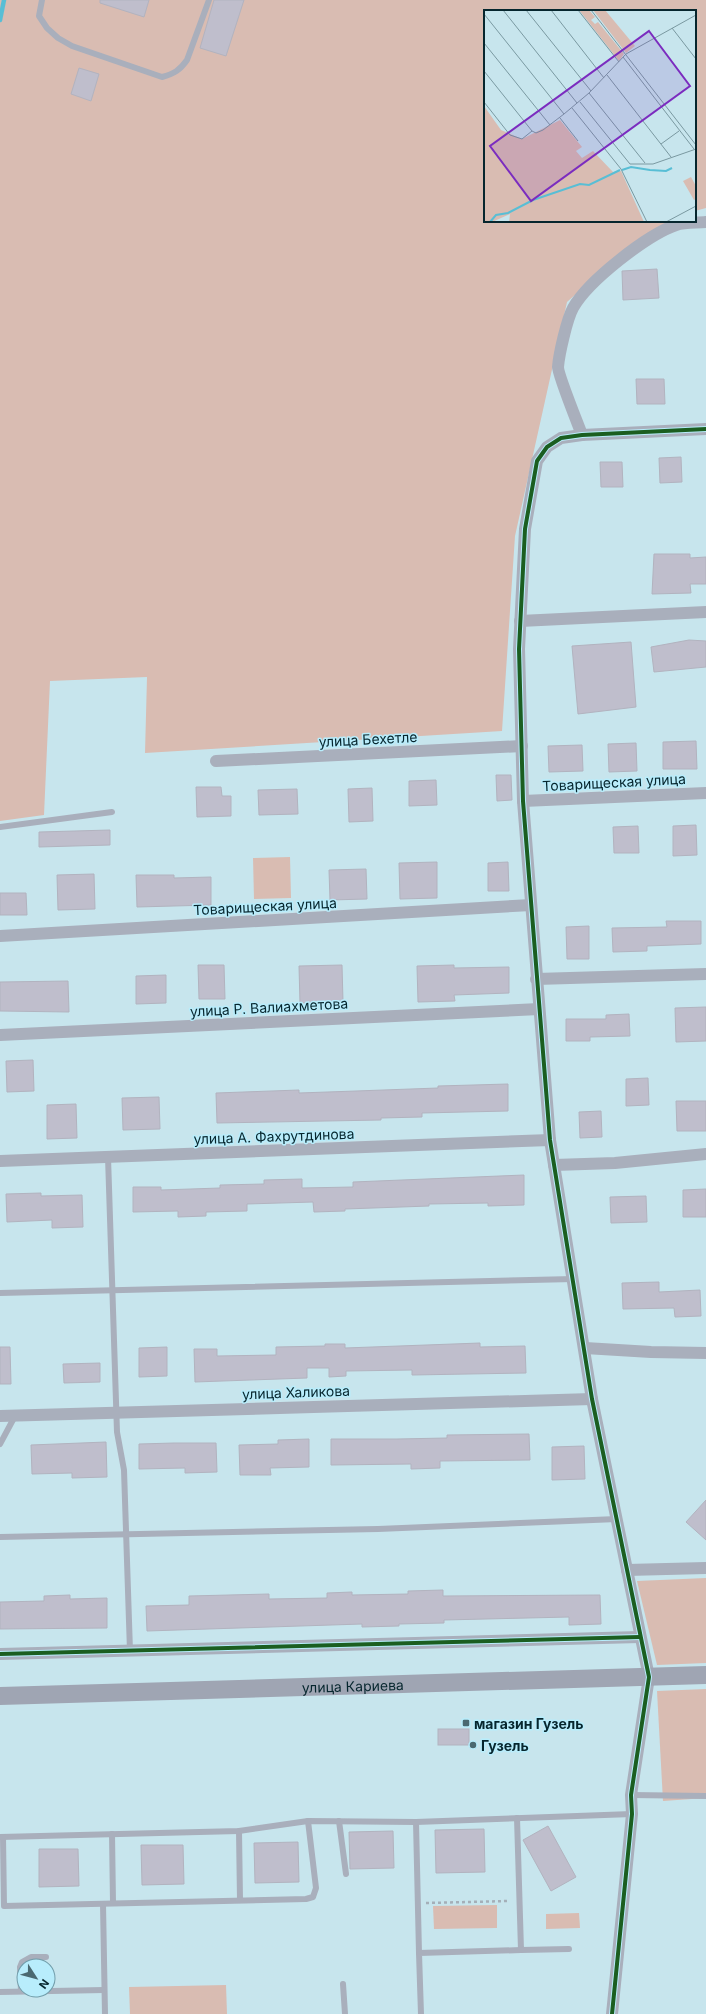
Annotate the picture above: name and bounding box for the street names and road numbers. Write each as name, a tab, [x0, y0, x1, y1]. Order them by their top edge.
street label: улица Бехетле	[318, 728, 418, 750]
street label: Товарищеская улица	[542, 770, 686, 794]
street label: Товарищеская улица	[193, 894, 337, 918]
street label: улица Р. Валиахметова	[189, 994, 349, 1020]
street label: улица А. Фахрутдинова	[193, 1125, 355, 1147]
street label: улица Халикова	[242, 1382, 350, 1402]
street label: улица Кариева	[302, 1675, 404, 1696]

